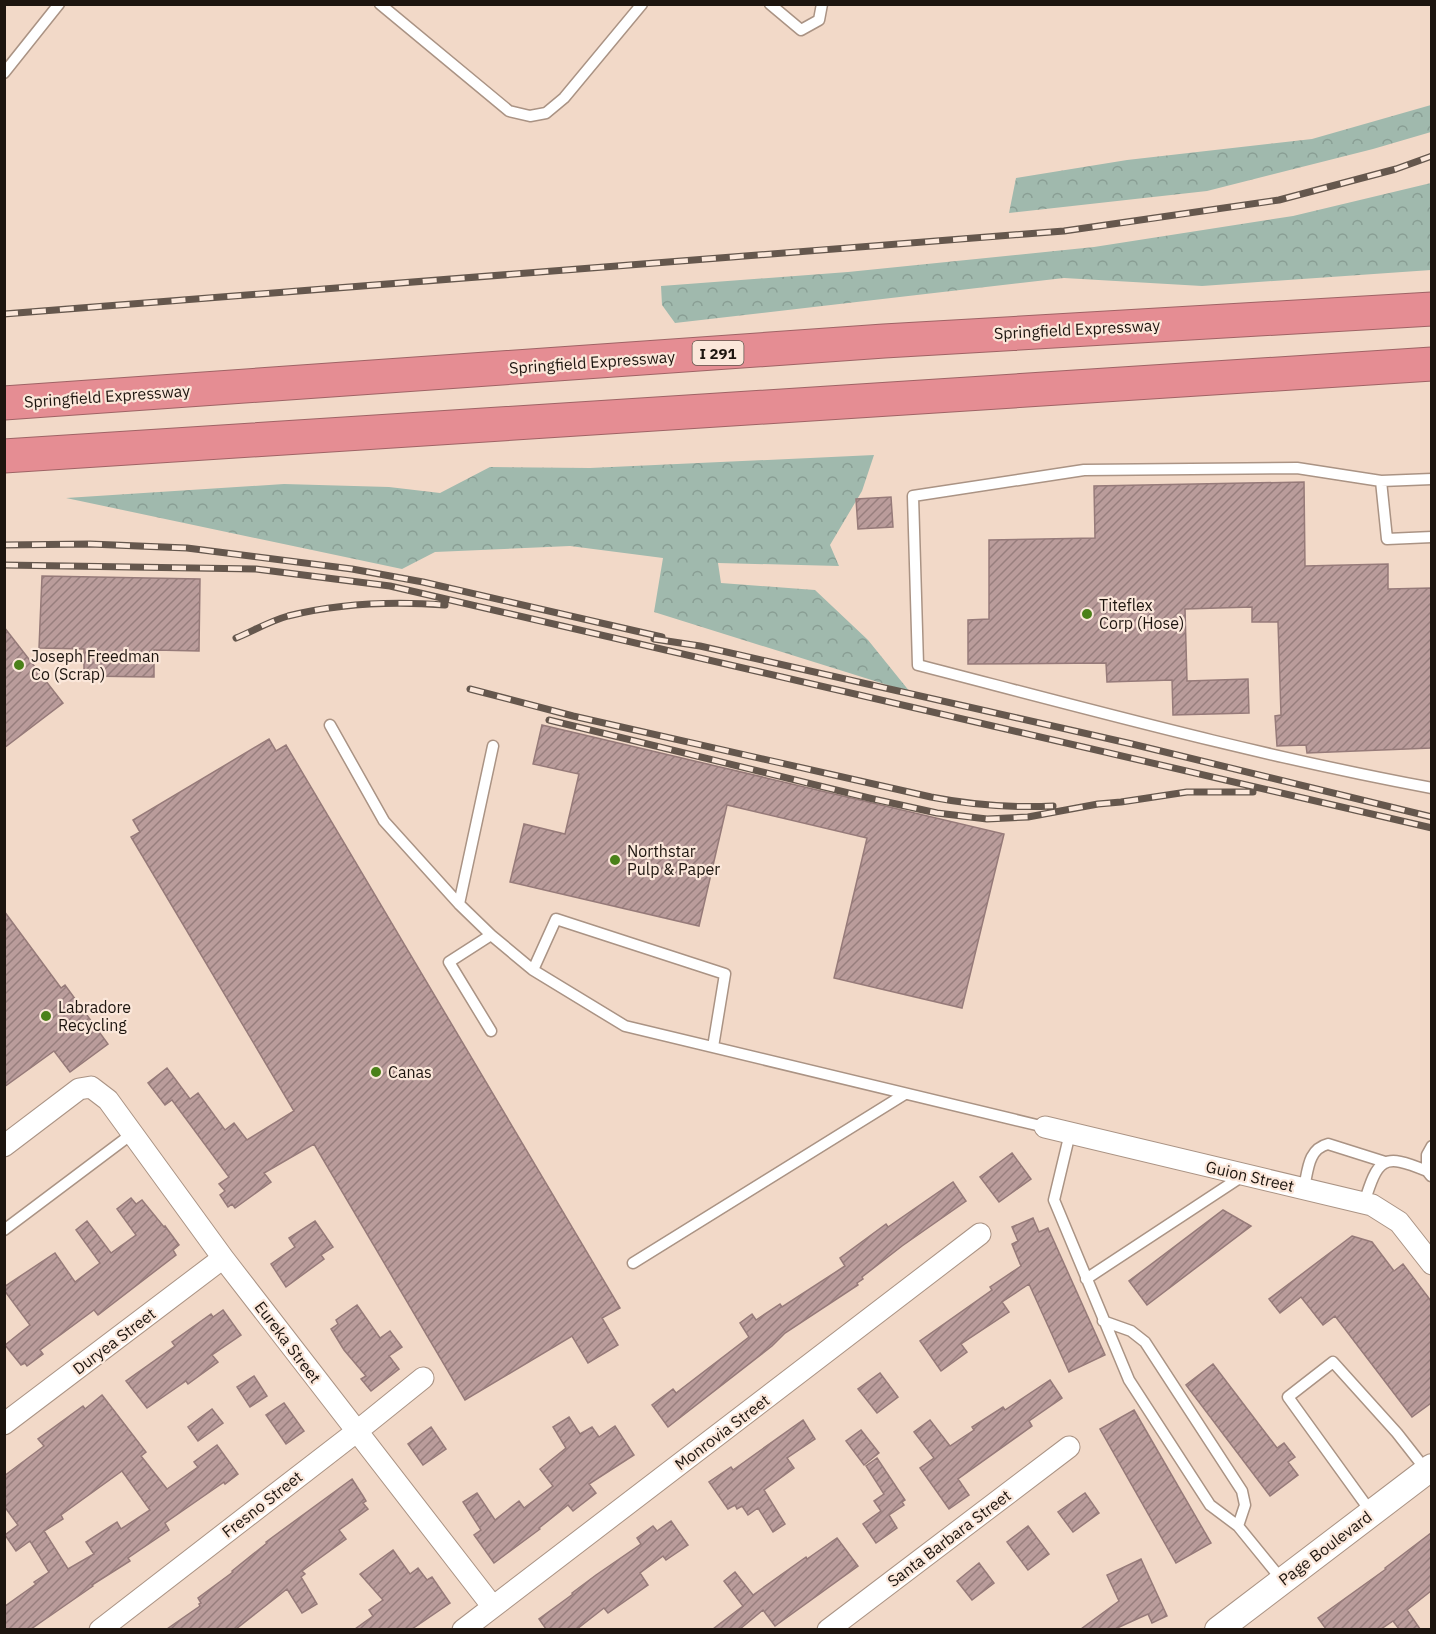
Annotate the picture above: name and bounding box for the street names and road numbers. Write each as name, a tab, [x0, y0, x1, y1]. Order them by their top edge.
street label: Springfield Expressway	[993, 315, 1161, 343]
road number: I 291	[692, 341, 744, 365]
street label: Springfield Expressway	[508, 346, 676, 378]
street label: Springfield Expressway	[23, 380, 191, 412]
street label: Guion Street	[1204, 1156, 1296, 1196]
street label: Eureka Street	[251, 1297, 325, 1387]
street label: Duryea Street	[69, 1303, 159, 1379]
street label: Monrovia Street	[671, 1390, 773, 1474]
street label: Fresno Street	[218, 1466, 306, 1542]
street label: Santa Barbara Street	[883, 1485, 1015, 1591]
street label: Page Boulevard	[1274, 1506, 1376, 1590]

